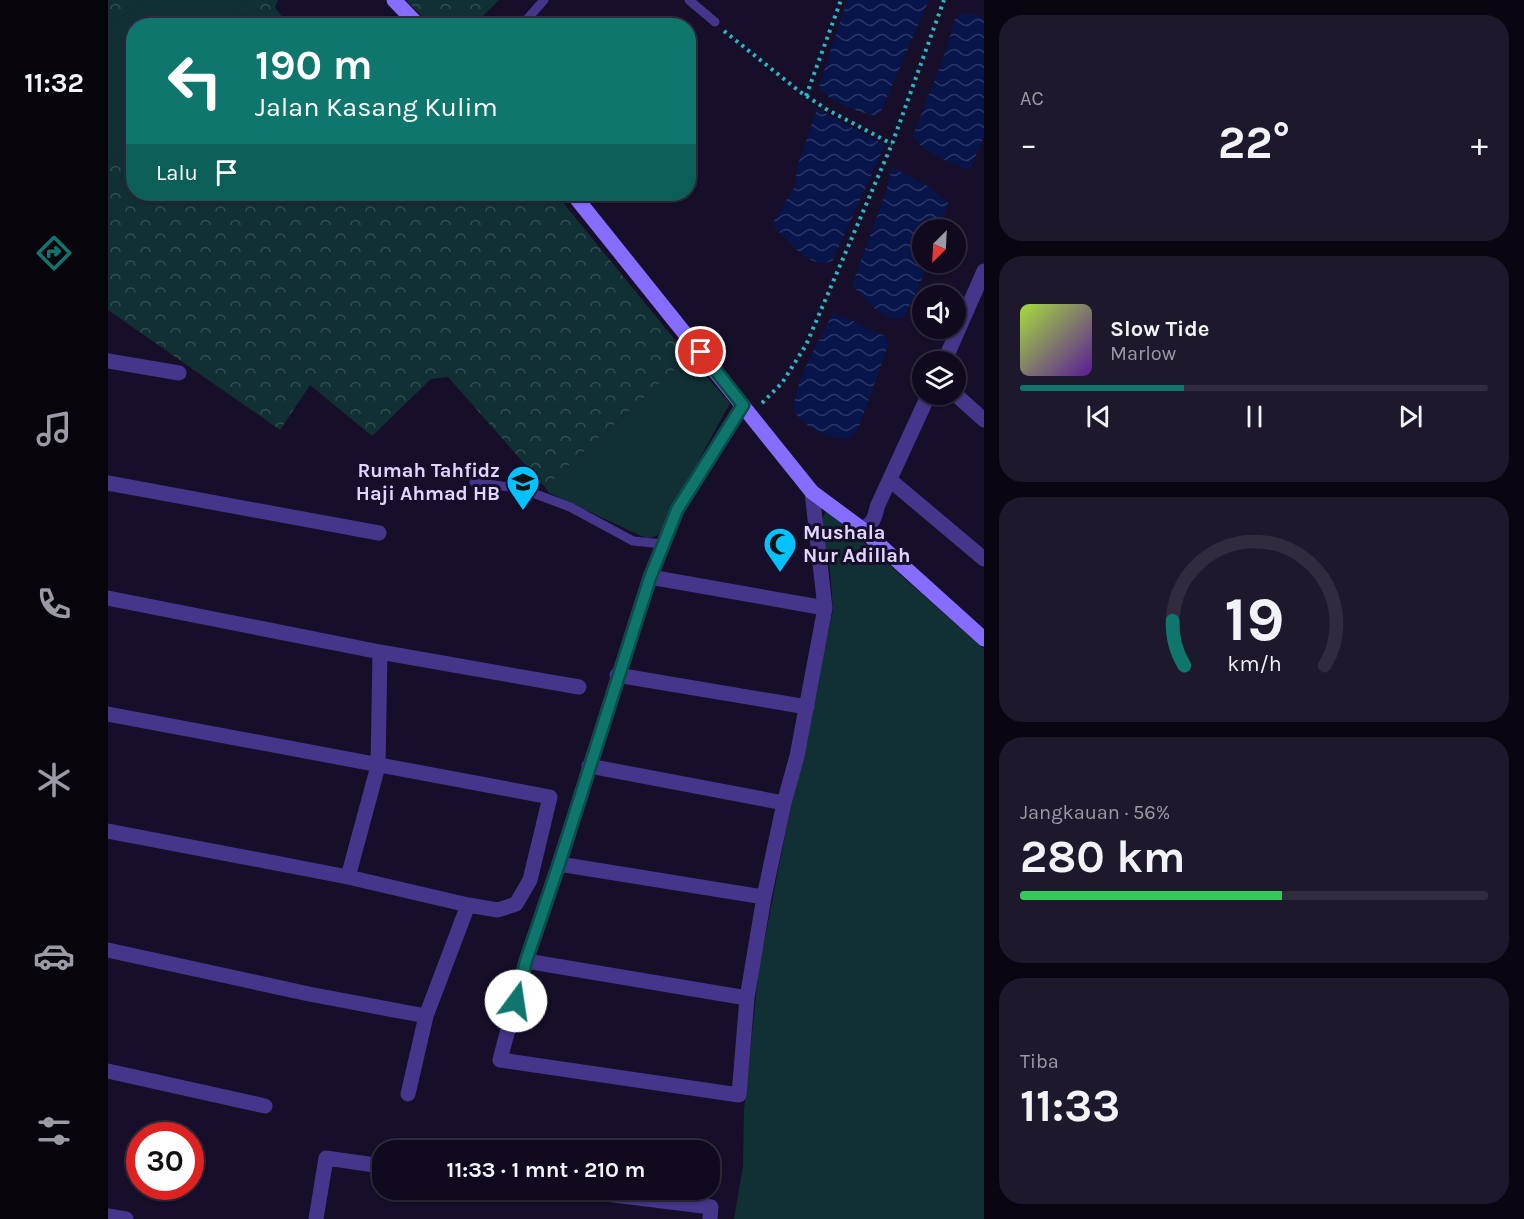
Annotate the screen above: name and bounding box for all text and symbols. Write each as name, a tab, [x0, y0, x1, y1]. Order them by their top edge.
text: 190 m	[255, 40, 373, 90]
icon: left	[156, 42, 234, 120]
text: 11:32	[24, 67, 84, 99]
text: AC	[1020, 87, 1044, 110]
text: Jalan Kasang Kulim	[255, 91, 498, 123]
text: 22°	[1218, 117, 1290, 169]
text: −	[1020, 125, 1037, 163]
text: +	[1471, 125, 1488, 163]
icon: arrive	[210, 156, 243, 189]
text: Lalu	[156, 160, 198, 186]
north arrow	[912, 219, 966, 273]
map controls	[912, 219, 966, 405]
icon: directions	[33, 232, 75, 274]
button: sound	[912, 285, 966, 339]
text: Slow Tide	[1110, 316, 1210, 342]
pin	[675, 326, 726, 377]
icon: arrive	[684, 335, 717, 368]
text: Marlow	[1110, 342, 1176, 365]
button: layers	[912, 351, 966, 405]
icon: previous	[1082, 400, 1115, 433]
icon: pause	[1238, 400, 1271, 433]
icon: next	[1394, 400, 1427, 433]
icon: music	[33, 408, 75, 450]
place label: Rumah Tahfidz Haji Ahmad HB	[356, 459, 500, 505]
school or university icon: Rumah Tahfidz Haji Ahmad HB	[505, 464, 541, 511]
place label: Mushala Nur Adillah	[803, 521, 910, 567]
mosque icon: Mushala Nur Adillah	[762, 526, 798, 573]
icon: phone	[33, 583, 75, 625]
text: 19	[1224, 584, 1284, 657]
text: km/h	[1227, 652, 1281, 677]
icon: climate	[33, 759, 75, 801]
text: Jangkauan · 56%	[1020, 801, 1170, 824]
text: 280 km	[1020, 831, 1186, 883]
icon: car	[33, 935, 75, 977]
position arrow	[484, 969, 548, 1033]
text: Tiba	[1020, 1050, 1059, 1073]
text: 11:33	[1020, 1080, 1120, 1132]
icon: filters	[33, 1110, 75, 1152]
speed limit sign: 30	[126, 1122, 204, 1200]
text: 11:33 · 1 mnt · 210 m	[447, 1157, 645, 1183]

